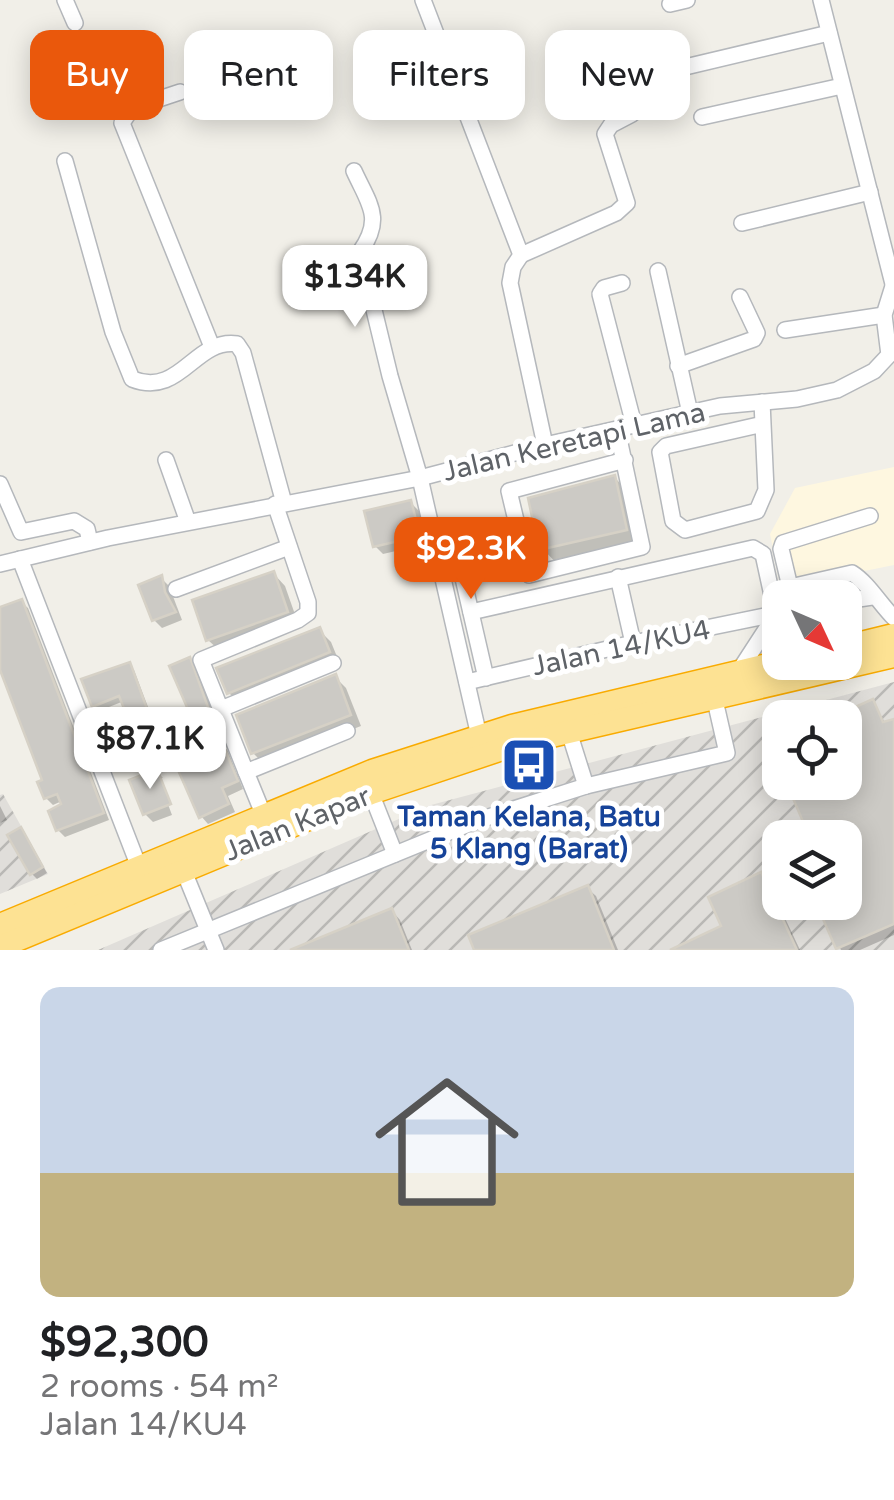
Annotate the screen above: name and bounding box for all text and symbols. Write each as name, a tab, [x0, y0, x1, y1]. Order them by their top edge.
chip: Buy	[30, 30, 164, 120]
chip: Rent	[184, 30, 333, 120]
chip: Filters	[353, 30, 525, 120]
chip: New	[545, 30, 690, 120]
pin: $134K	[285, 245, 425, 330]
text: $134K	[304, 258, 406, 296]
street label: Jalan Keretapi Lama	[440, 395, 709, 489]
pin: $92.3K	[390, 517, 552, 602]
text: $92.3K	[416, 530, 526, 568]
north arrow	[762, 580, 862, 680]
map controls	[762, 580, 862, 920]
street label: Jalan 14/KU4	[529, 613, 713, 683]
button: locate	[762, 700, 862, 800]
pin: $87.1K	[69, 707, 231, 792]
text: $87.1K	[96, 720, 204, 758]
bus stop icon: Taman Kelana, Batu 5 Klang (Barat)	[499, 735, 559, 795]
street label: Jalan Kapar	[219, 779, 376, 869]
place label: Taman Kelana, Batu 5 Klang (Barat)	[396, 800, 661, 866]
button: layers	[762, 820, 862, 920]
icon: home	[357, 1052, 537, 1232]
text: $92,300	[40, 1317, 209, 1368]
text: 2 rooms · 54 m²	[40, 1368, 279, 1406]
text: Jalan 14/KU4	[40, 1406, 247, 1444]

